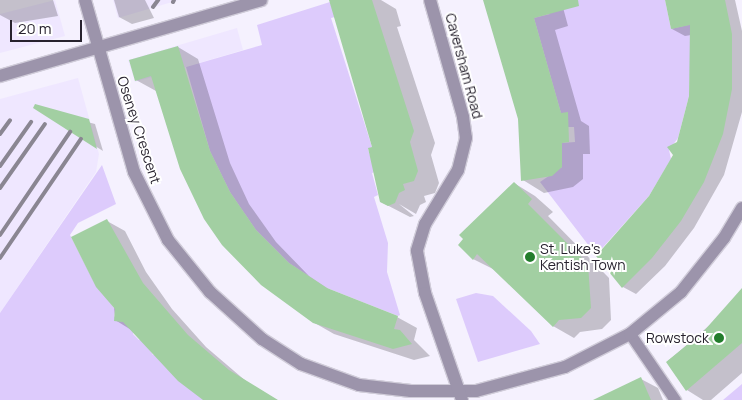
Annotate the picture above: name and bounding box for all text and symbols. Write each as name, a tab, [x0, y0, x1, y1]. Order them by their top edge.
scale bar	[12, 10, 85, 42]
street label: Caversham Road	[442, 11, 486, 121]
text: 20 m	[18, 18, 51, 39]
street label: Oseney Crescent	[114, 74, 164, 186]
place label: St. Luke's Kentish Town	[540, 241, 626, 274]
marker: St. Luke's Kentish Town	[524, 251, 536, 263]
place label: Rowstock	[646, 330, 709, 346]
marker: Rowstock	[713, 332, 725, 344]

